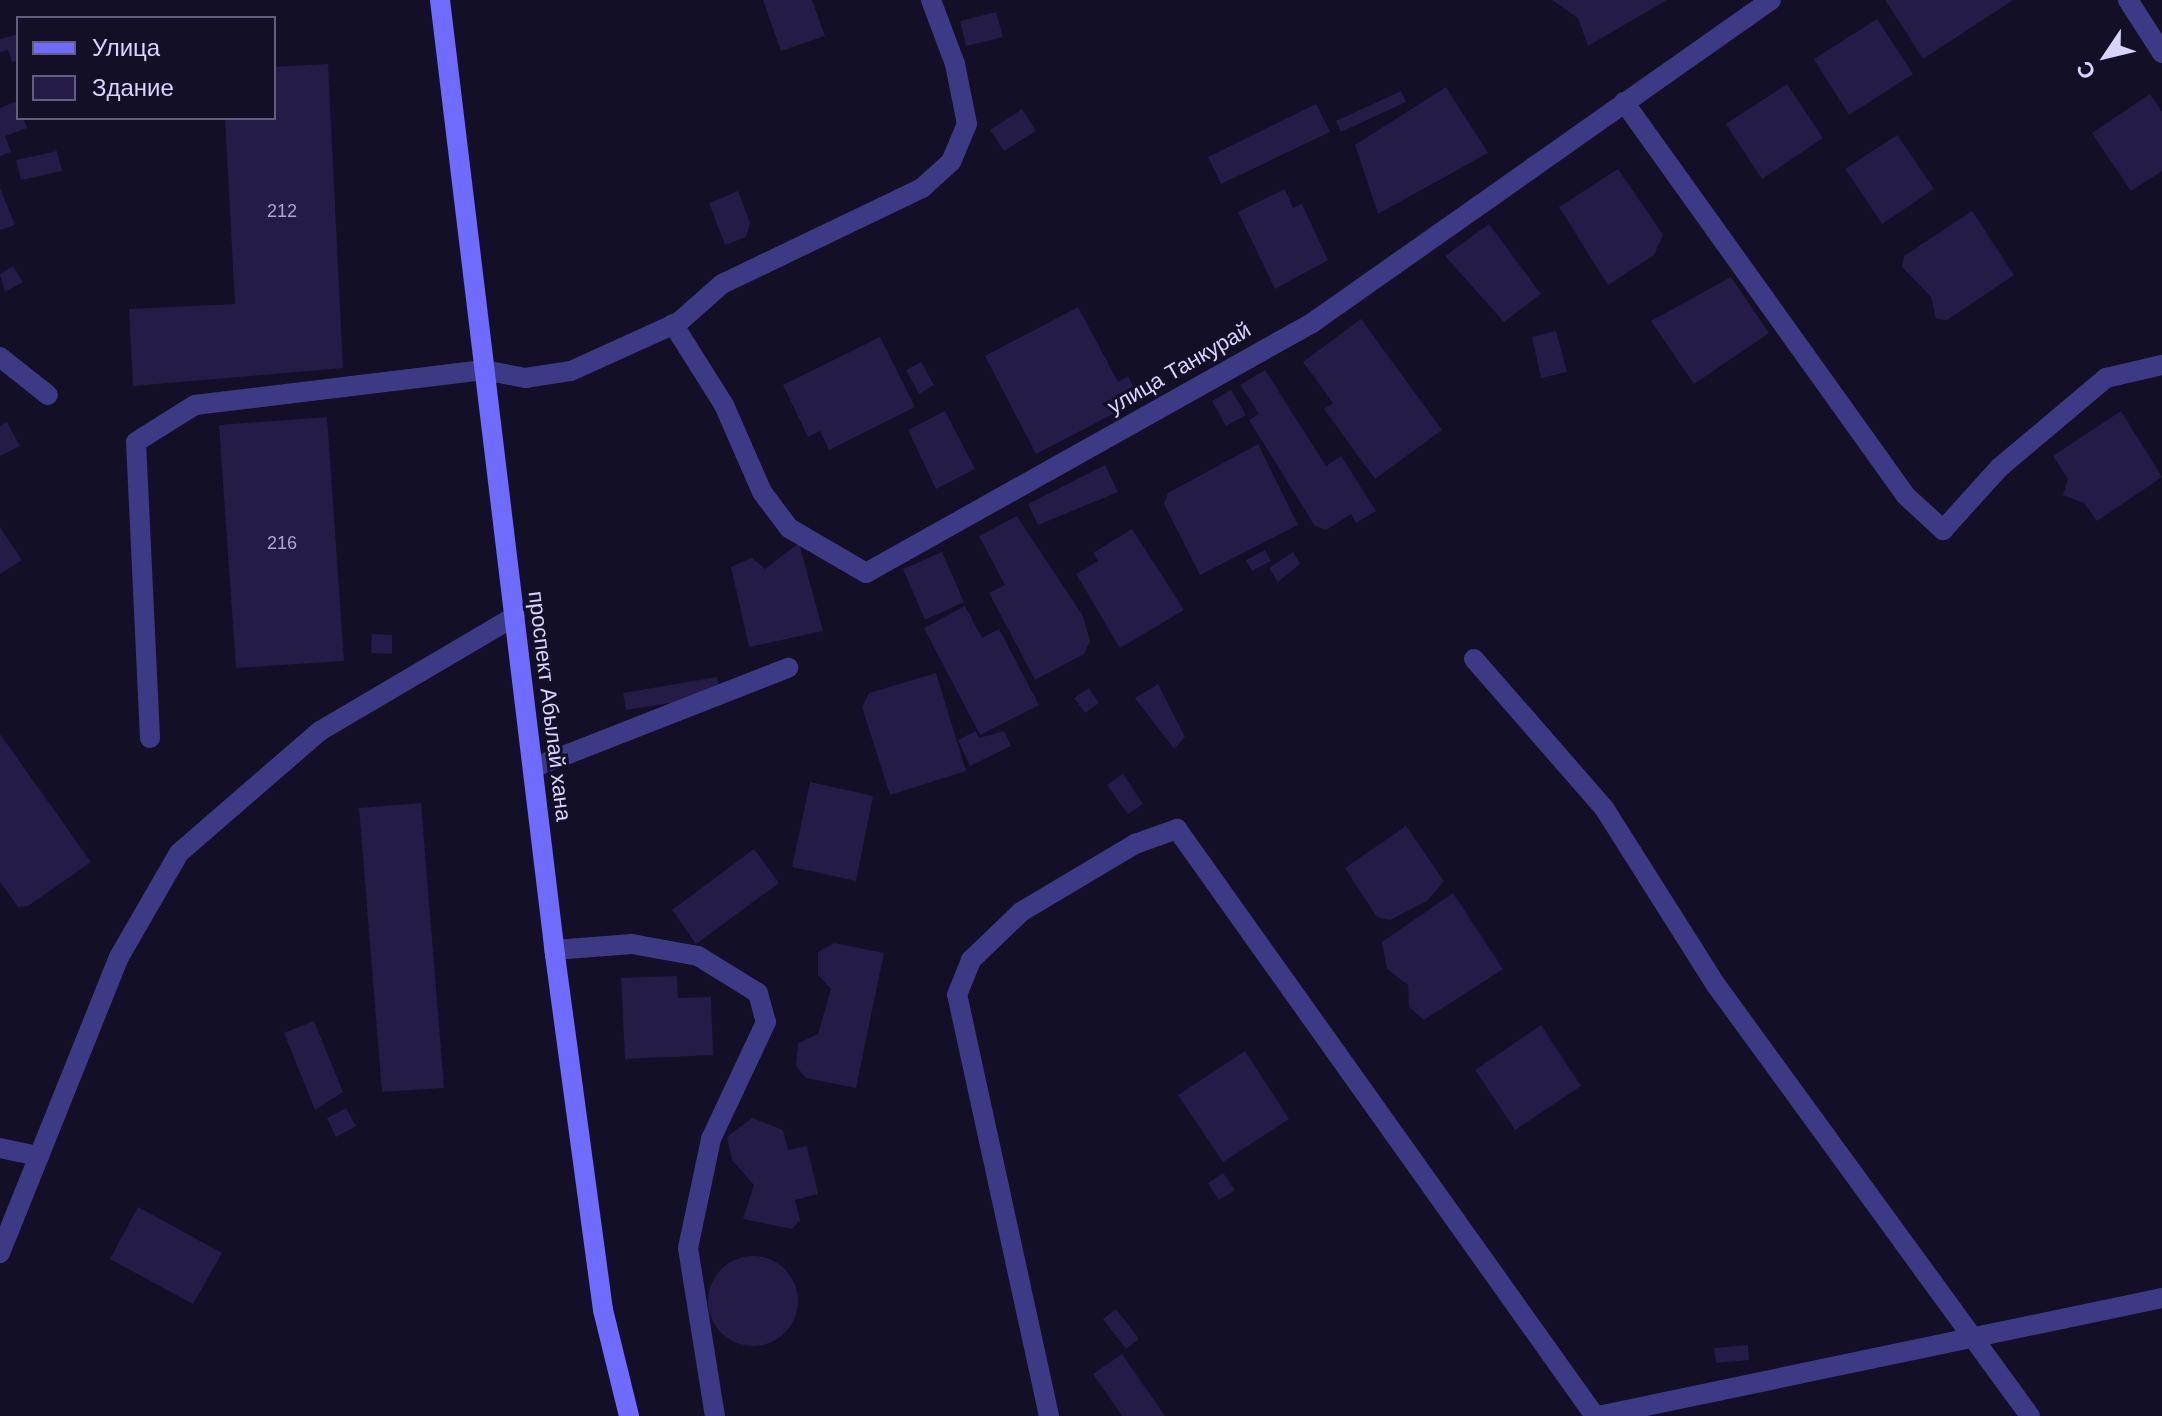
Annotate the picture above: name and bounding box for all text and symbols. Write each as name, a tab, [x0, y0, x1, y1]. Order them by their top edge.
legend	[16, 16, 276, 120]
north arrow	[2066, 16, 2146, 96]
text: Улица	[92, 34, 160, 61]
text: С	[2071, 56, 2101, 84]
text: Здание	[92, 74, 174, 101]
house number: 212	[267, 200, 297, 222]
street label: улица Танкурай	[1103, 316, 1255, 420]
house number: 216	[267, 532, 297, 554]
street label: проспект Абылай хана	[523, 589, 577, 823]

